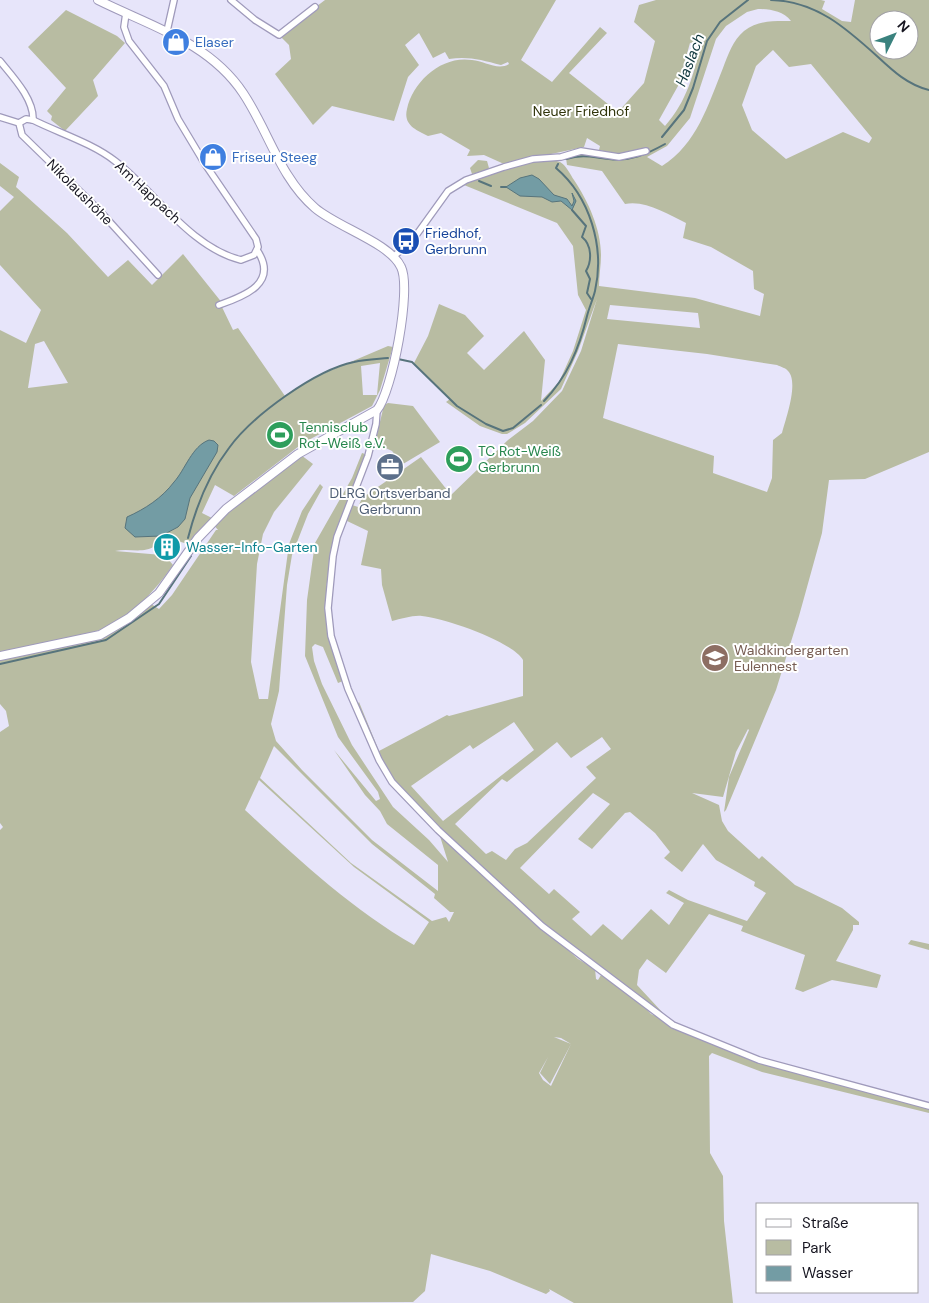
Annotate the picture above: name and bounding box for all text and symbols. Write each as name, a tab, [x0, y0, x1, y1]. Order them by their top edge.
north arrow	[869, 10, 919, 60]
text: N	[894, 16, 914, 36]
shop icon: Elaser	[161, 27, 191, 57]
water label: Haslach	[671, 30, 709, 89]
place label: Elaser	[195, 33, 234, 51]
park label: Neuer Friedhof	[533, 102, 629, 120]
shop icon: Friseur Steeg	[198, 142, 228, 172]
place label: Friseur Steeg	[232, 148, 317, 166]
street label: Nikolaushöhe	[43, 155, 117, 229]
street label: Am Happach	[111, 157, 185, 227]
place label: Friedhof, Gerbrunn	[425, 224, 487, 258]
bus stop icon: Friedhof, Gerbrunn	[391, 226, 421, 256]
place label: Tennisclub Rot-Weiß e.V.	[299, 418, 385, 452]
sports icon: Tennisclub Rot-Weiß e.V.	[265, 420, 295, 450]
place label: TC Rot-Weiß Gerbrunn	[478, 442, 561, 476]
sports icon: TC Rot-Weiß Gerbrunn	[444, 444, 474, 474]
office icon: DLRG Ortsverband Gerbrunn	[375, 452, 405, 482]
place label: DLRG Ortsverband Gerbrunn	[329, 484, 451, 518]
building icon: Wasser-Info-Garten	[152, 532, 182, 562]
place label: Wasser-Info-Garten	[186, 538, 318, 556]
place label: Waldkindergarten Eulennest	[734, 641, 848, 675]
school or university icon: Waldkindergarten Eulennest	[700, 643, 730, 673]
legend	[756, 1203, 919, 1293]
text: Straße	[802, 1213, 849, 1233]
text: Park	[802, 1238, 832, 1258]
text: Wasser	[802, 1263, 854, 1283]

